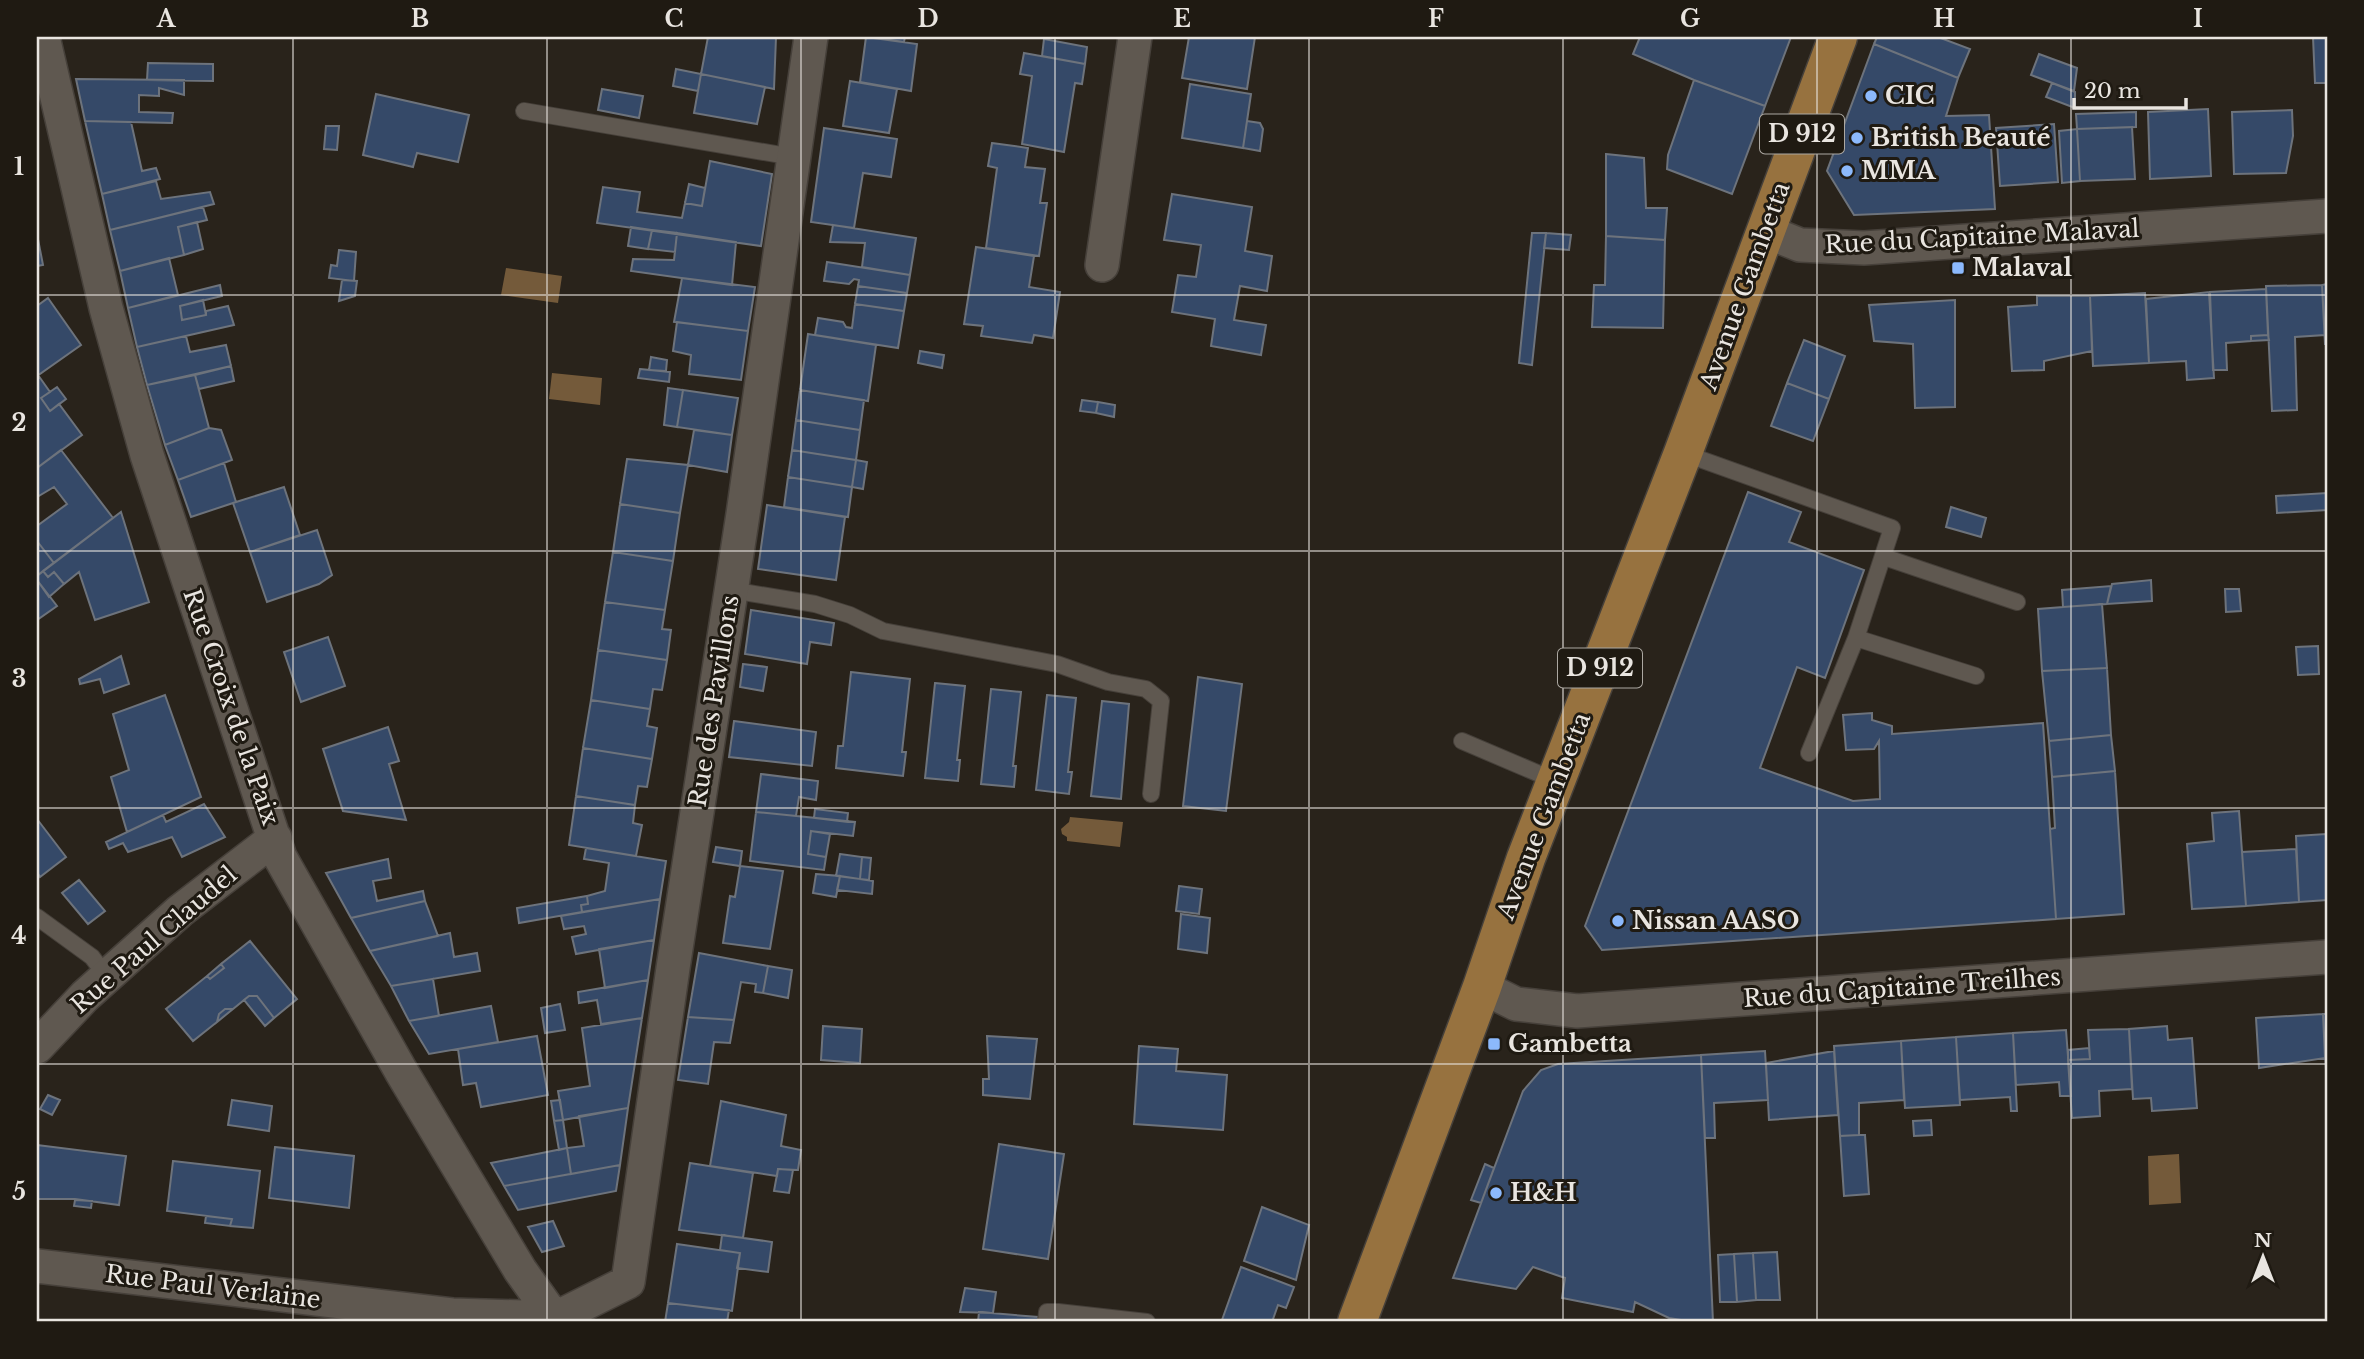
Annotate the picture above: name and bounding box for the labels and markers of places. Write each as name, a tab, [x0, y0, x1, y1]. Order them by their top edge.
place label: CIC	[1885, 81, 1935, 110]
marker: CIC	[1863, 88, 1879, 104]
place label: British Beauté	[1871, 123, 2050, 152]
marker: British Beauté	[1849, 130, 1865, 146]
place label: MMA	[1861, 156, 1937, 185]
marker: MMA	[1839, 163, 1855, 179]
place label: Malaval	[1972, 253, 2072, 282]
marker: Malaval	[1950, 260, 1966, 276]
place label: Nissan AASO	[1632, 906, 1799, 935]
marker: Nissan AASO	[1610, 913, 1626, 929]
place label: Gambetta	[1508, 1029, 1632, 1058]
marker: Gambetta	[1486, 1036, 1502, 1052]
place label: H&H	[1510, 1178, 1577, 1207]
marker: H&H	[1488, 1185, 1504, 1201]

